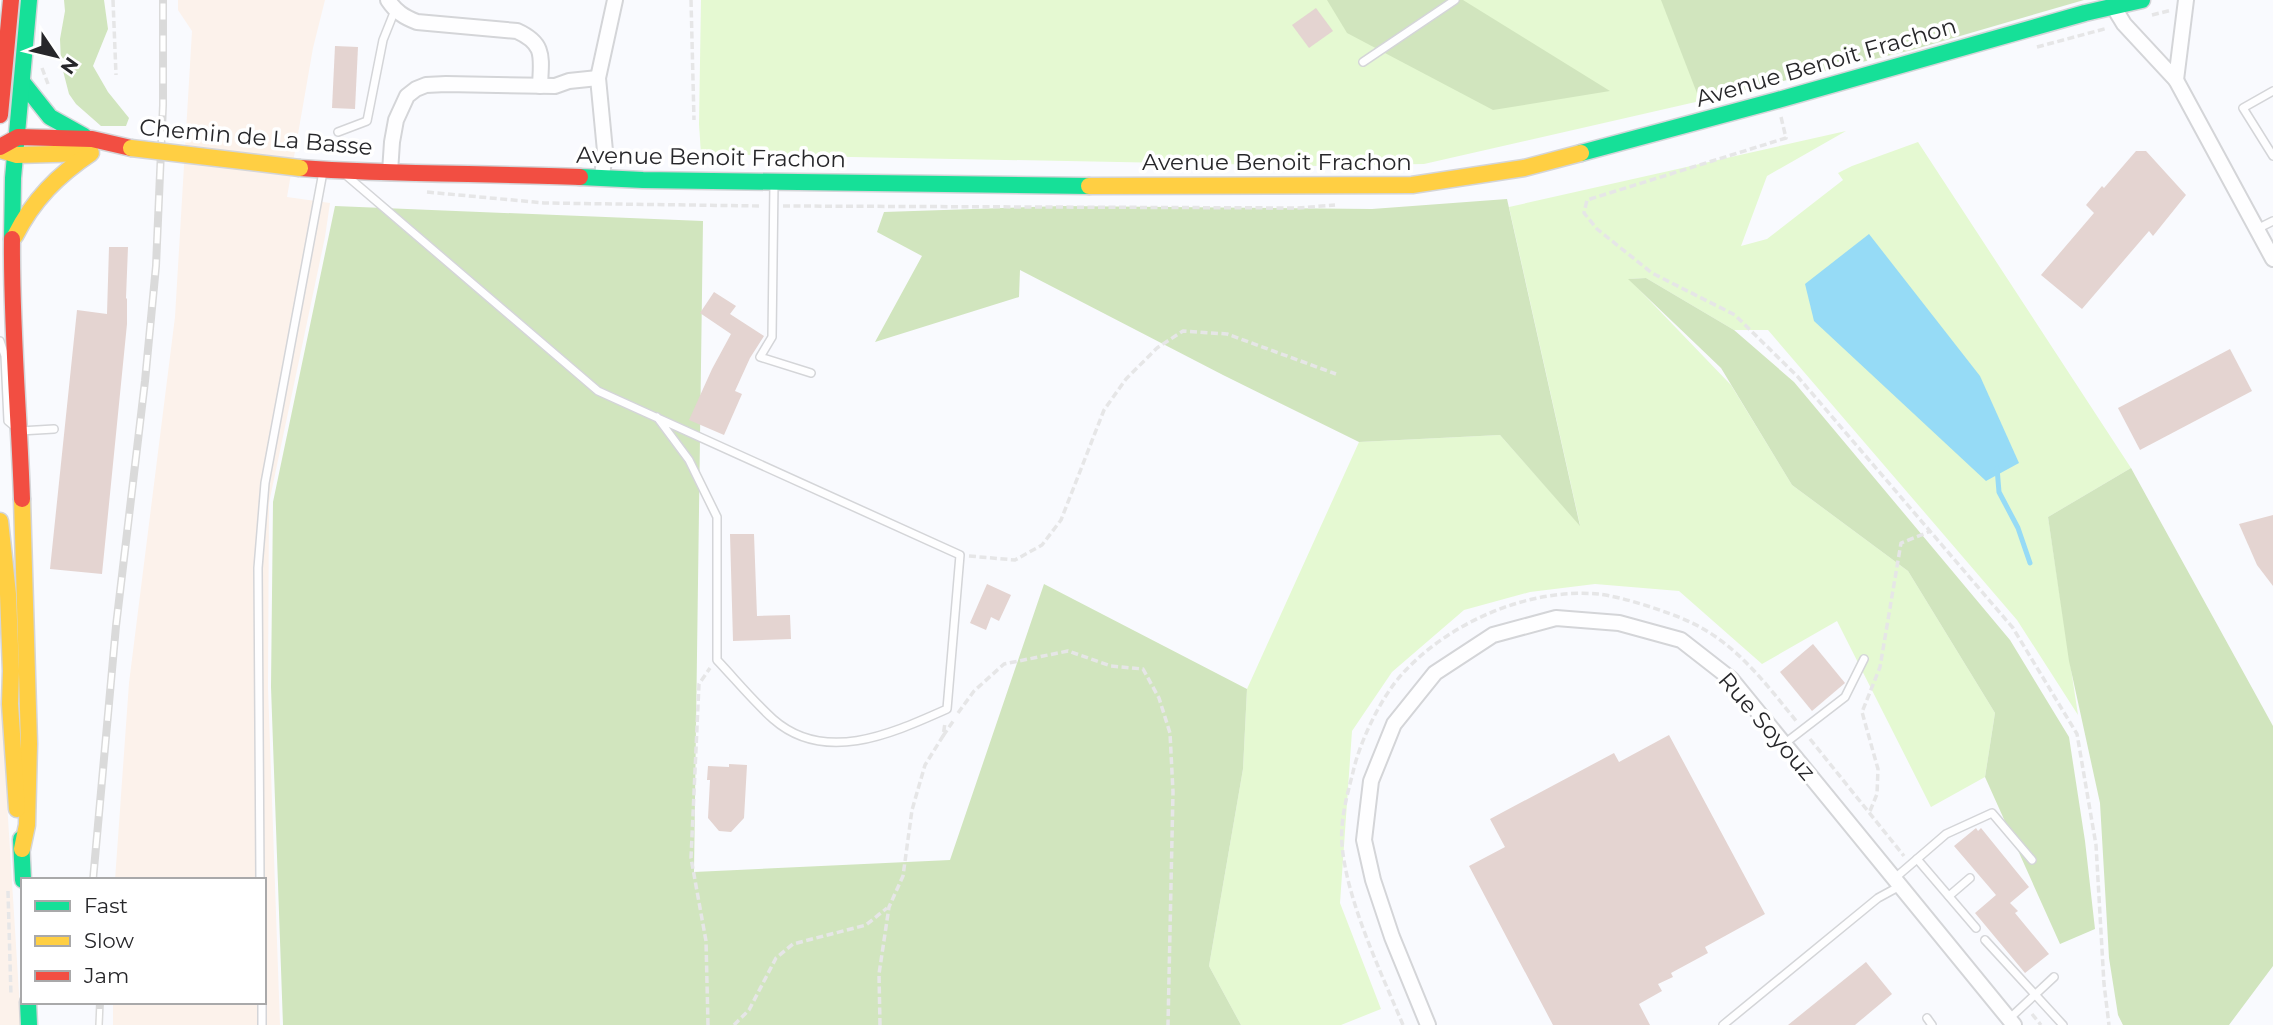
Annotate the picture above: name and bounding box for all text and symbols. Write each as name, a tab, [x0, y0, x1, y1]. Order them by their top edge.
street label: Avenue Benoit Frachon	[1692, 11, 1960, 113]
north arrow	[21, 21, 91, 91]
text: N	[56, 53, 83, 78]
street label: Chemin de La Basse	[138, 113, 374, 161]
street label: Avenue Benoit Frachon	[576, 141, 846, 173]
street label: Avenue Benoit Frachon	[1142, 148, 1412, 176]
street label: Rue Soyouz	[1712, 666, 1822, 786]
legend	[21, 878, 266, 1004]
text: Fast	[84, 893, 128, 918]
text: Slow	[84, 928, 134, 953]
text: Jam	[83, 963, 129, 988]

